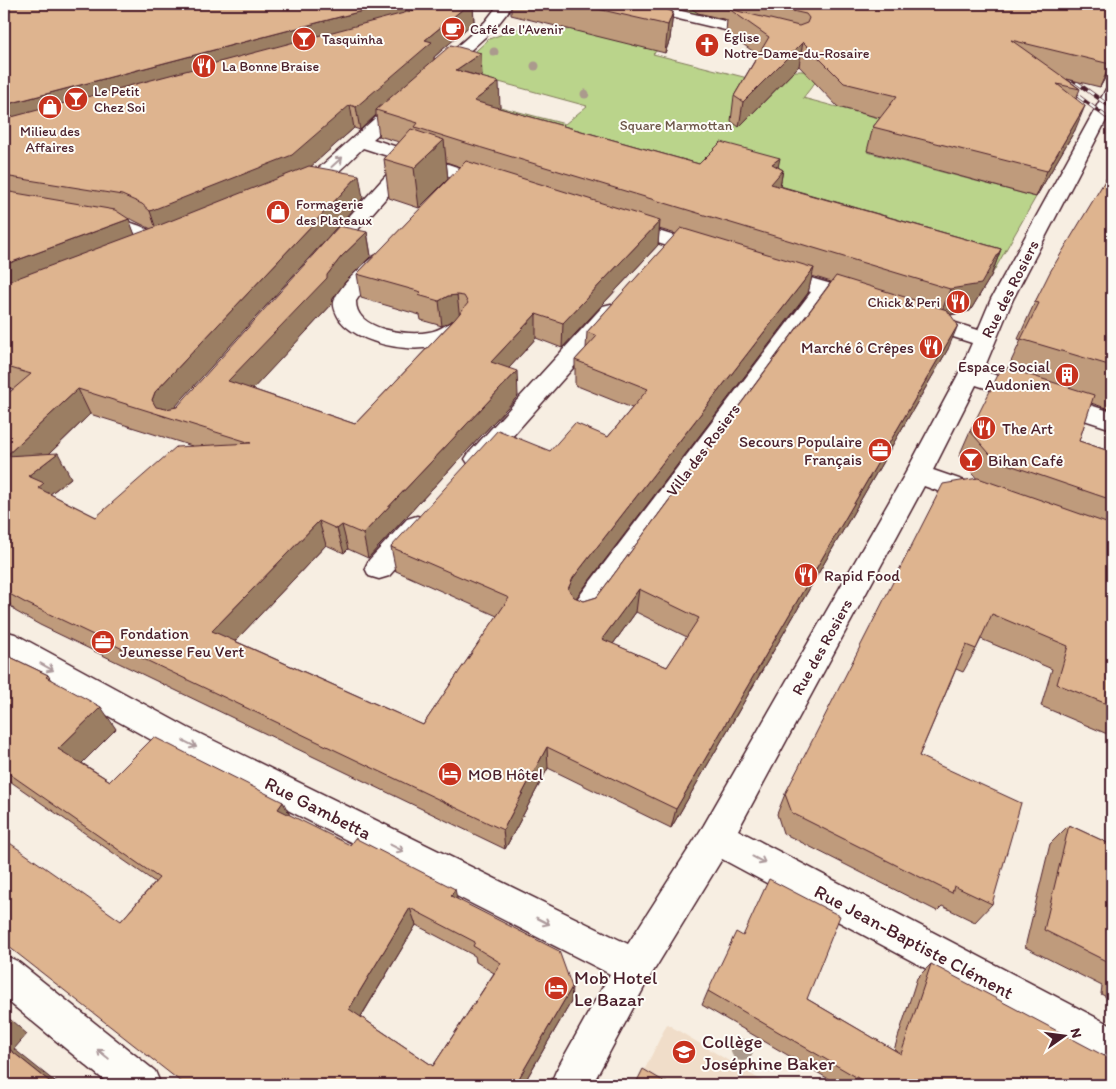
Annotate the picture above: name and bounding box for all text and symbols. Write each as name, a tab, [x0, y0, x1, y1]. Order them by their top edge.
cafe icon: Café de l'Avenir	[440, 16, 466, 42]
place label: Café de l'Avenir	[470, 21, 564, 38]
bar icon: Tasquinha	[291, 26, 317, 52]
place label: Église Notre-Dame-du-Rosaire	[724, 29, 870, 62]
place label: Tasquinha	[322, 31, 384, 48]
church icon: Église Notre-Dame-du-Rosaire	[694, 32, 720, 58]
restaurant icon: La Bonne Braise	[191, 53, 217, 79]
place label: La Bonne Braise	[222, 58, 320, 75]
place label: Le Petit Chez Soi	[94, 83, 145, 116]
bar icon: Le Petit Chez Soi	[63, 86, 89, 112]
shop icon: Milieu des Affaires	[37, 94, 63, 120]
park label: Square Marmottan	[620, 117, 733, 134]
place label: Milieu des Affaires	[20, 123, 80, 156]
one-way arrow	[331, 156, 344, 168]
place label: Formagerie des Plateaux	[296, 196, 373, 229]
shop icon: Formagerie des Plateaux	[265, 199, 291, 225]
street label: Rue des Rosiers	[977, 237, 1043, 341]
restaurant icon: Chick & Peri	[945, 289, 971, 315]
place label: Chick & Peri	[868, 294, 940, 311]
restaurant icon: Marché ô Crêpes	[918, 334, 944, 360]
place label: Marché ô Crêpes	[801, 338, 914, 357]
place label: Espace Social Audonien	[958, 357, 1050, 394]
building icon: Espace Social Audonien	[1054, 362, 1080, 388]
street label: Villa des Rosiers	[662, 400, 744, 500]
restaurant icon: The Art	[971, 415, 997, 441]
place label: The Art	[1002, 419, 1053, 438]
place label: Secours Populaire Français	[739, 432, 862, 469]
office icon: Secours Populaire Français	[867, 437, 893, 463]
bar icon: Bihan Café	[958, 447, 984, 473]
place label: Bihan Café	[988, 451, 1063, 470]
restaurant icon: Rapid Food	[793, 562, 819, 588]
place label: Rapid Food	[824, 566, 900, 585]
street label: Rue des Rosiers	[788, 596, 856, 698]
place label: Fondation Jeunesse Feu Vert	[120, 624, 244, 661]
office icon: Fondation Jeunesse Feu Vert	[90, 629, 116, 655]
one-way arrow	[39, 662, 54, 672]
one-way arrow	[182, 739, 197, 749]
hotel icon: MOB Hôtel	[437, 761, 463, 787]
place label: MOB Hôtel	[468, 765, 544, 784]
street label: Rue Gambetta	[261, 771, 375, 845]
one-way arrow	[390, 843, 405, 853]
one-way arrow	[751, 855, 766, 865]
street label: Rue Jean-Baptiste Clément	[810, 880, 1018, 1004]
one-way arrow	[535, 917, 550, 926]
place label: Mob Hotel Le Bazar	[574, 966, 658, 1011]
hotel icon: Mob Hotel Le Bazar	[543, 975, 569, 1001]
north arrow	[1038, 1012, 1088, 1062]
text: N	[1067, 1026, 1086, 1040]
place label: Collège Joséphine Baker	[702, 1030, 836, 1075]
school or university icon: Collège Joséphine Baker	[671, 1039, 697, 1065]
one-way arrow	[97, 1049, 110, 1060]

